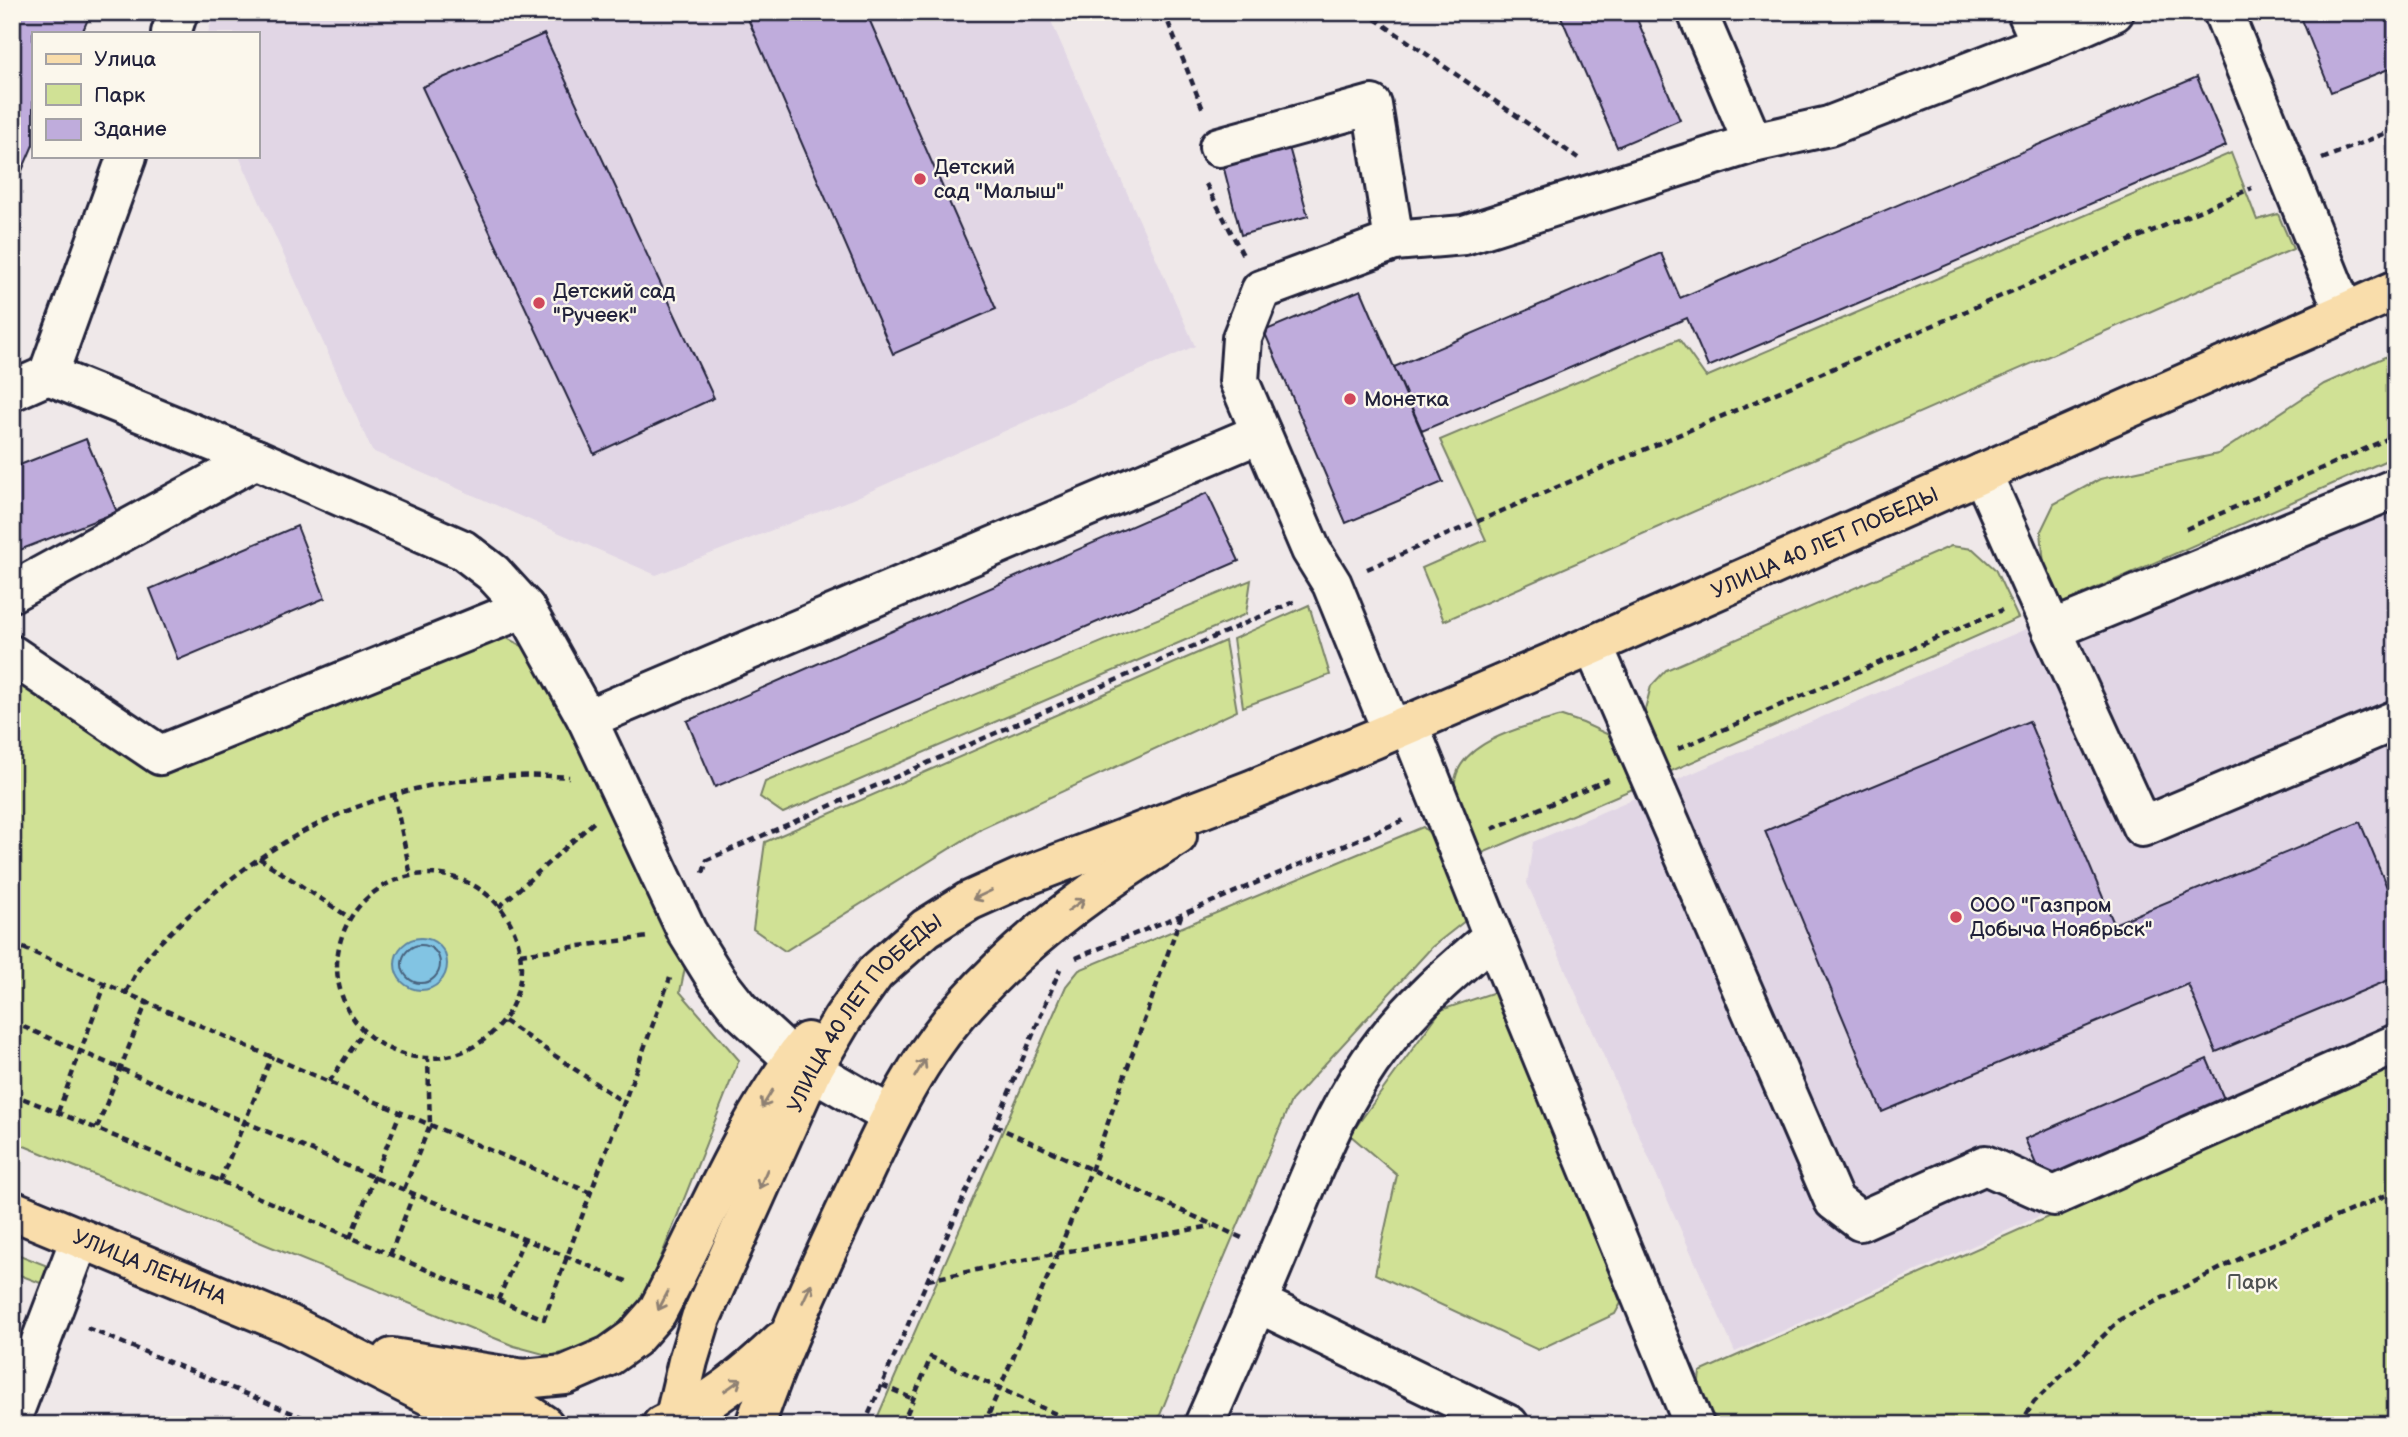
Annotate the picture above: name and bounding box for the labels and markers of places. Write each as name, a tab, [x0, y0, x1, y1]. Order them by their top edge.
place label: Детский сад "Малыш"	[934, 155, 1064, 204]
marker: Детский сад "Малыш"	[912, 171, 928, 187]
place label: Детский сад "Ручеек"	[553, 279, 675, 328]
marker: Детский сад "Ручеек"	[531, 295, 547, 311]
place label: Монетка	[1364, 387, 1450, 412]
marker: Монетка	[1342, 391, 1358, 407]
place label: ООО "Газпром Добыча Ноябрьск"	[1970, 893, 2153, 942]
marker: ООО "Газпром Добыча Ноябрьск"	[1948, 909, 1964, 925]

